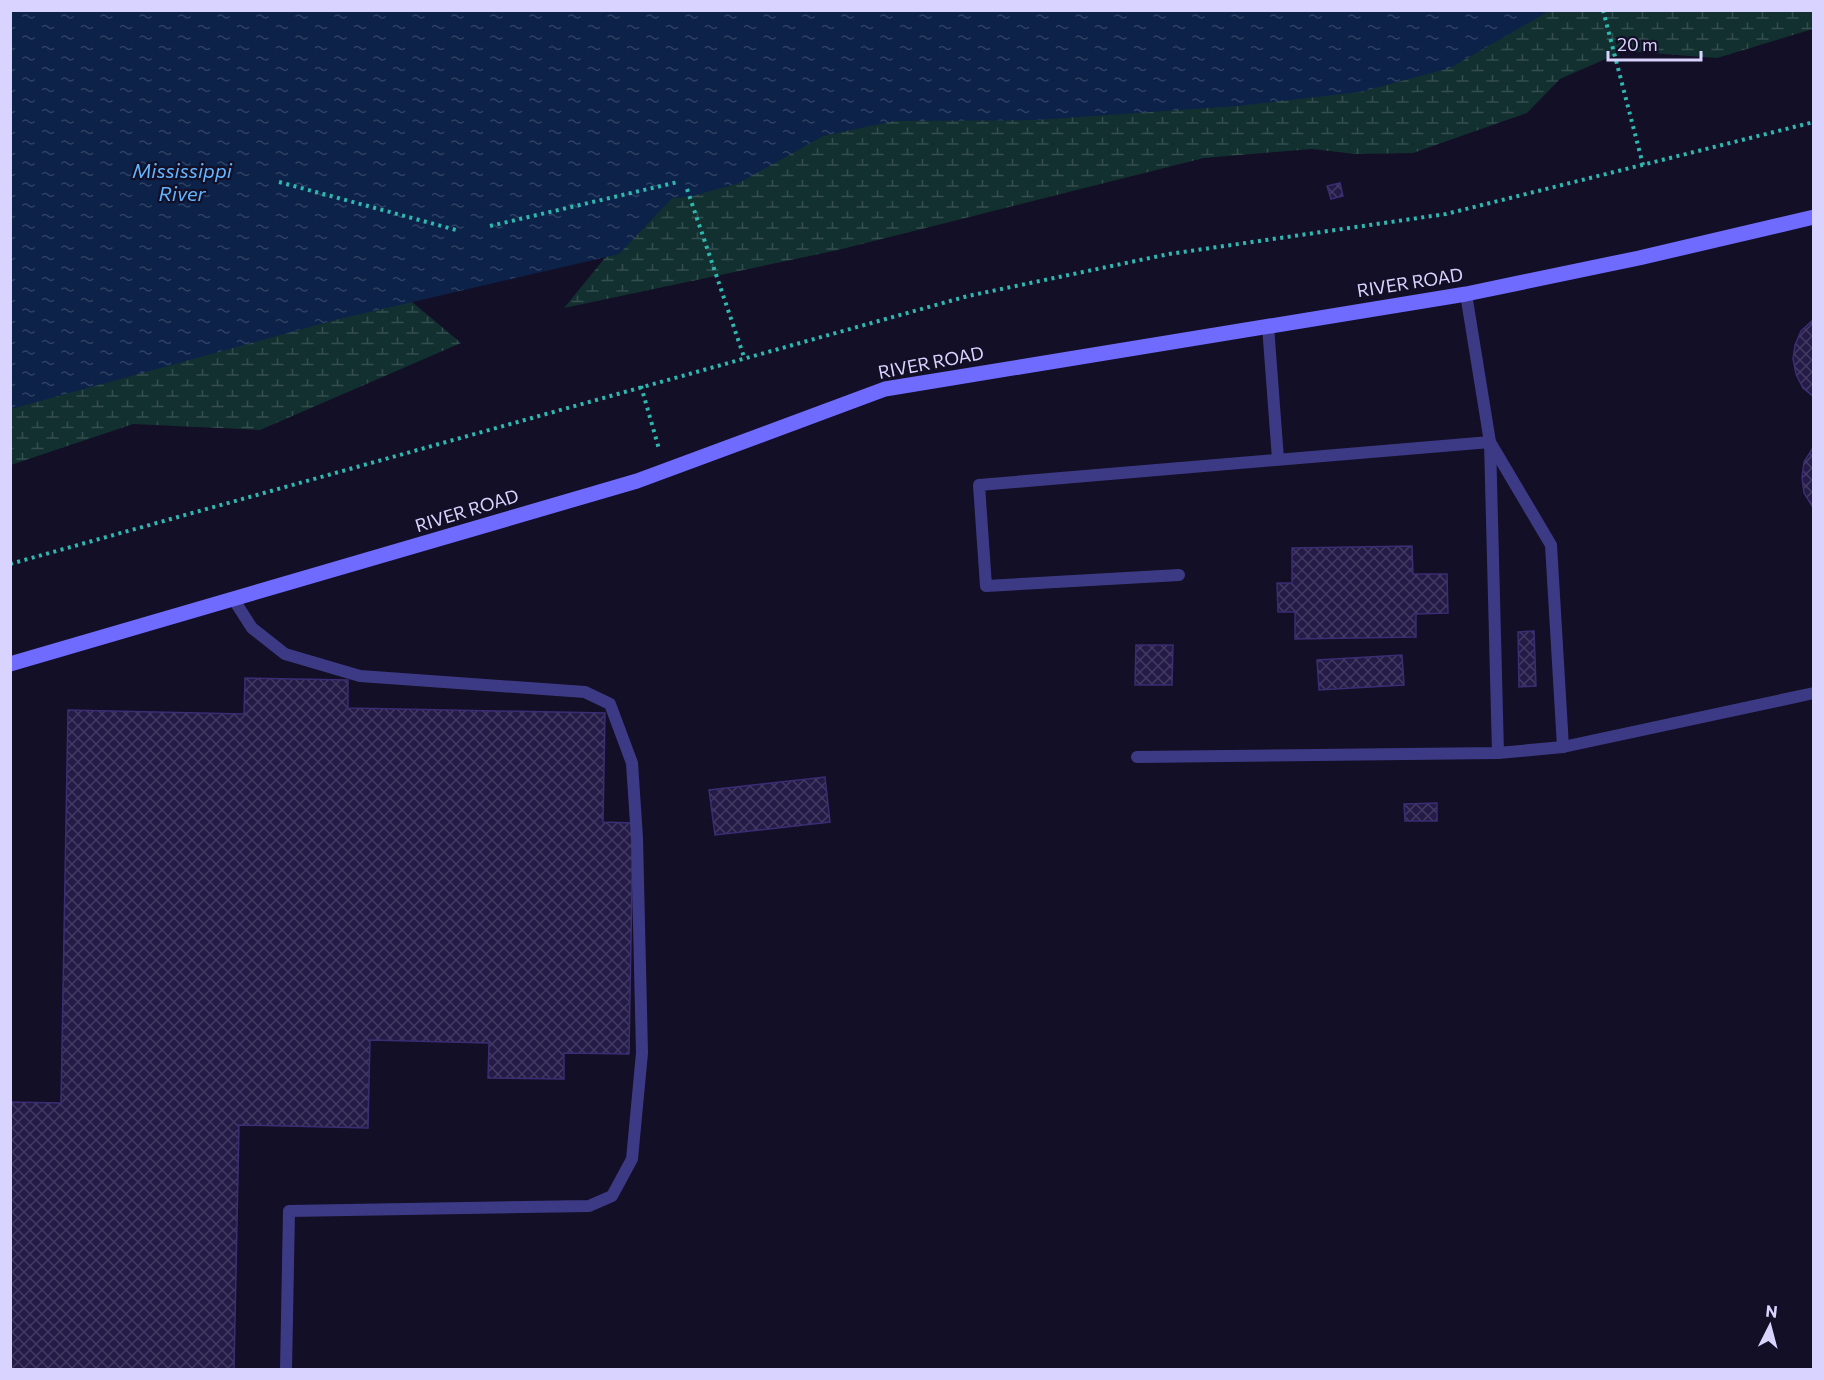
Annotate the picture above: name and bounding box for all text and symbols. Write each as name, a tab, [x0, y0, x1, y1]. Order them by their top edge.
scale bar	[1608, 24, 1701, 62]
text: 20 m	[1617, 33, 1658, 55]
water label: Mississippi River	[132, 158, 233, 205]
street label: RIVER ROAD	[1355, 263, 1465, 301]
street label: RIVER ROAD	[876, 341, 986, 383]
street label: RIVER ROAD	[412, 484, 521, 536]
north arrow	[1740, 1296, 1800, 1356]
text: N	[1765, 1301, 1779, 1321]

